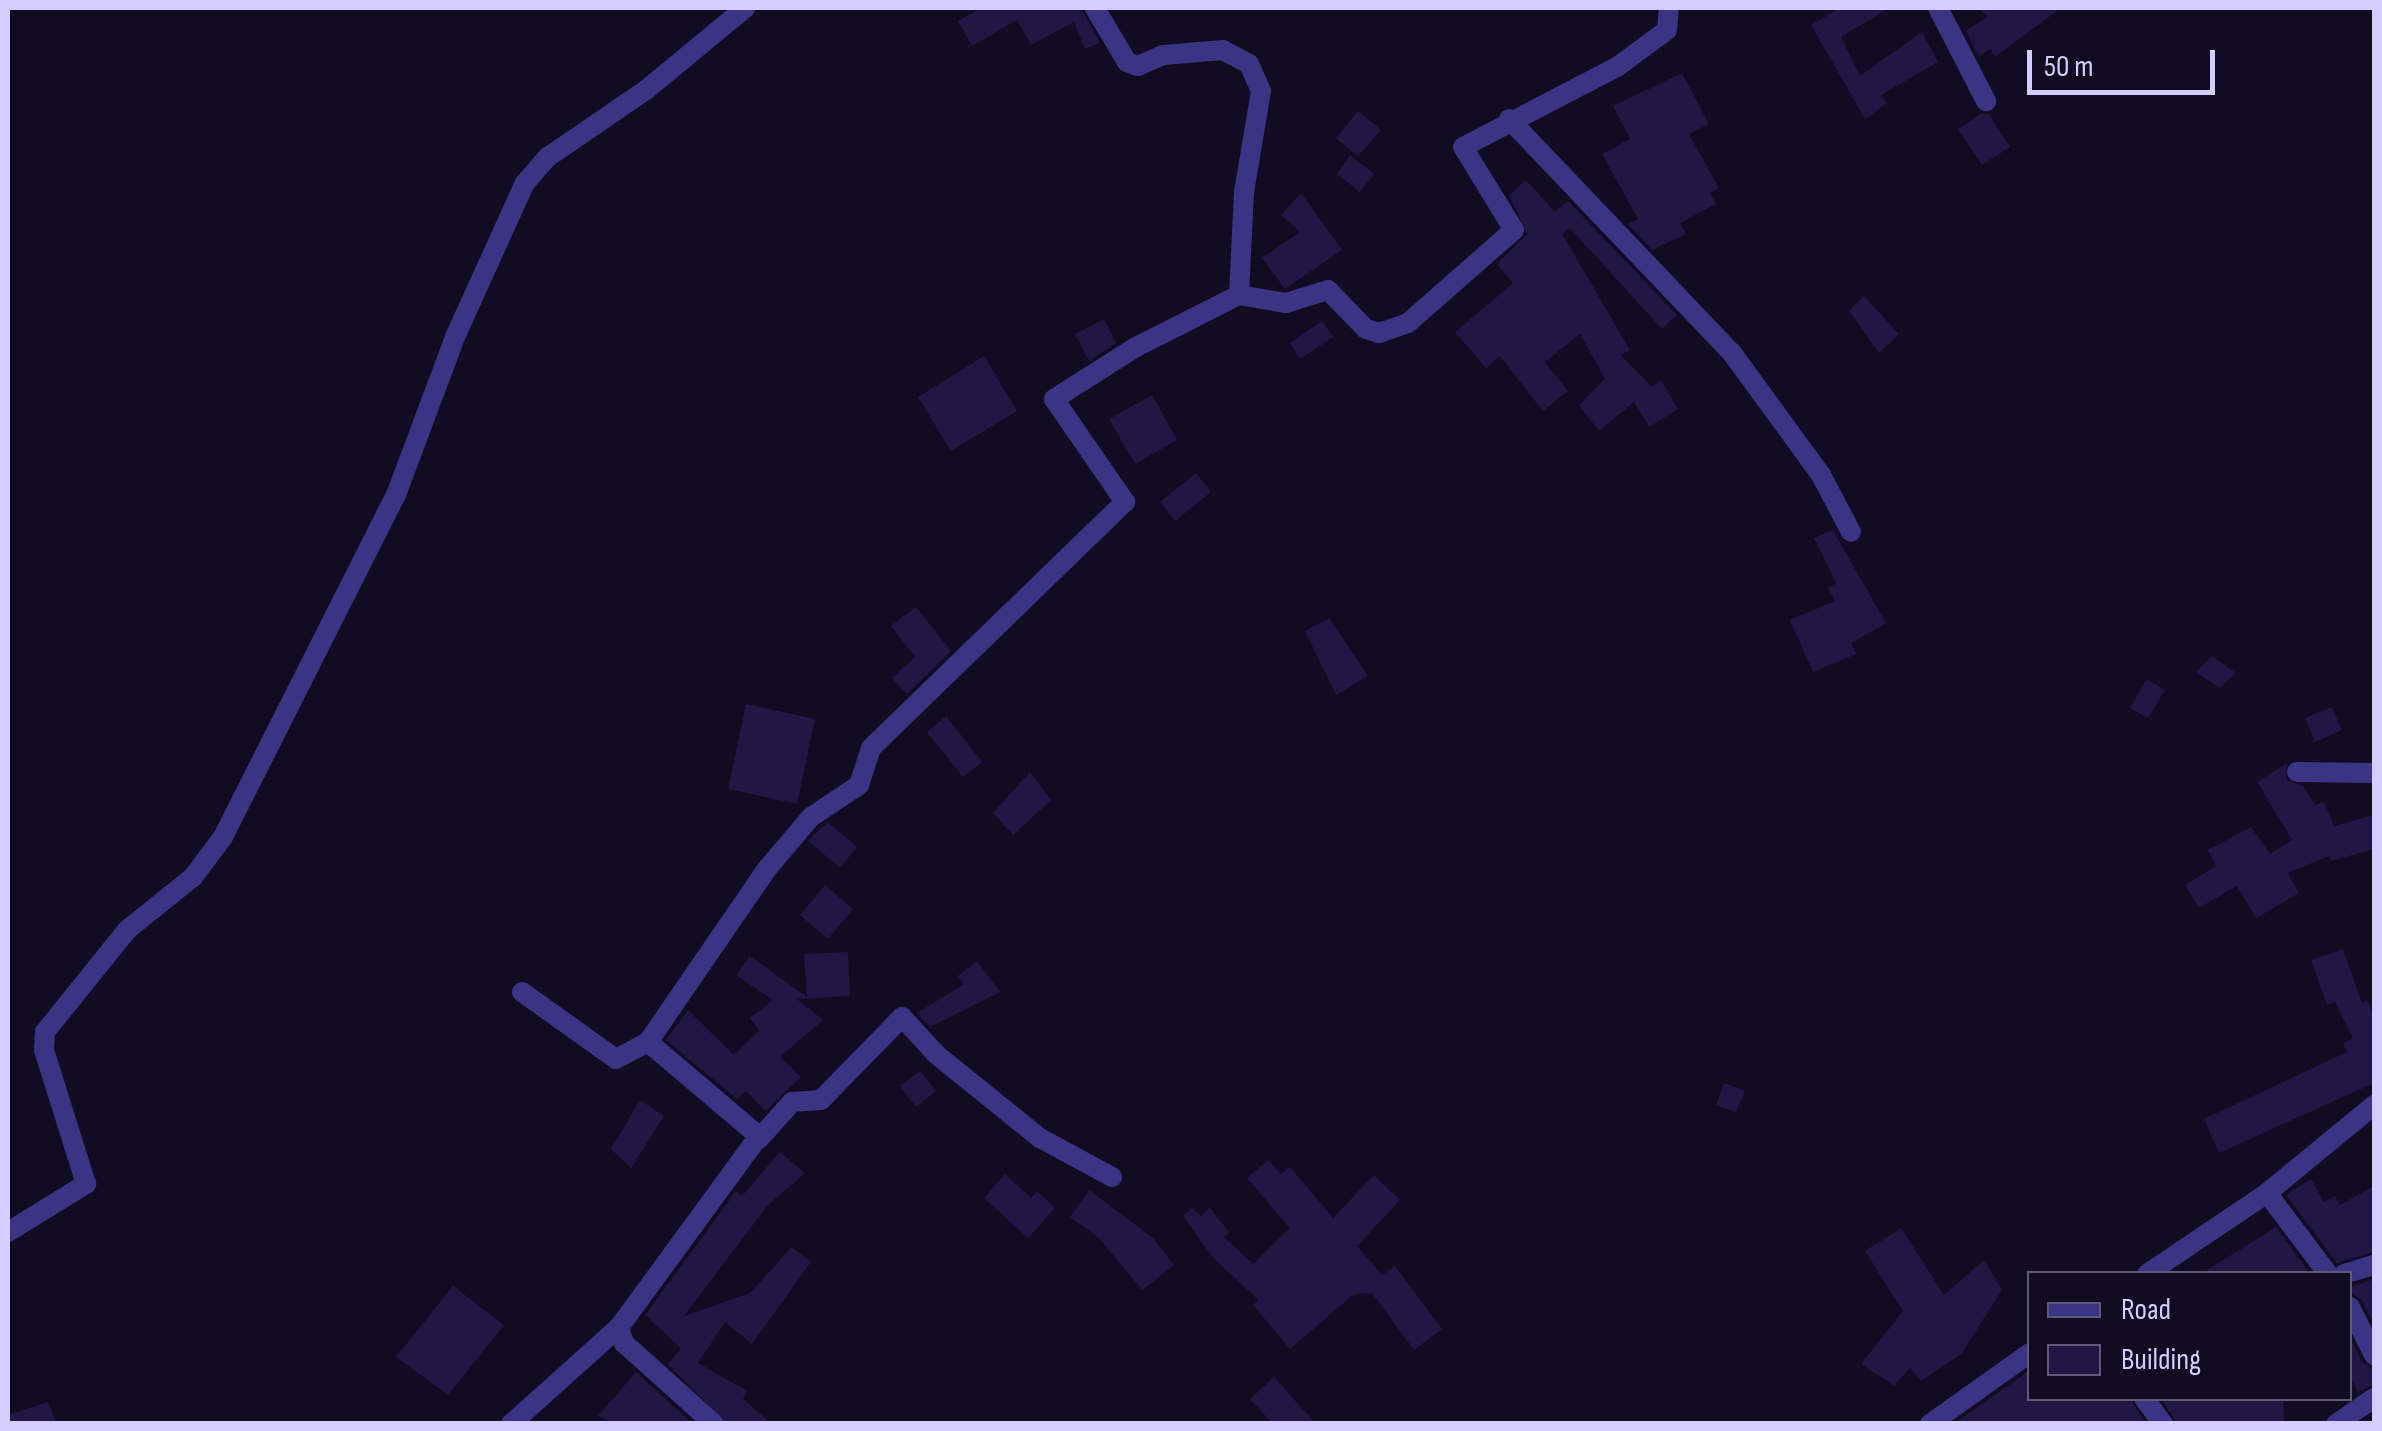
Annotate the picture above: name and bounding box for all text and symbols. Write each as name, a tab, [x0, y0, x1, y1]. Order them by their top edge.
scale bar	[2032, 30, 2220, 92]
text: 50 m	[2044, 49, 2093, 85]
legend	[2027, 1271, 2352, 1401]
text: Road	[2121, 1292, 2171, 1328]
text: Building	[2121, 1342, 2201, 1378]

